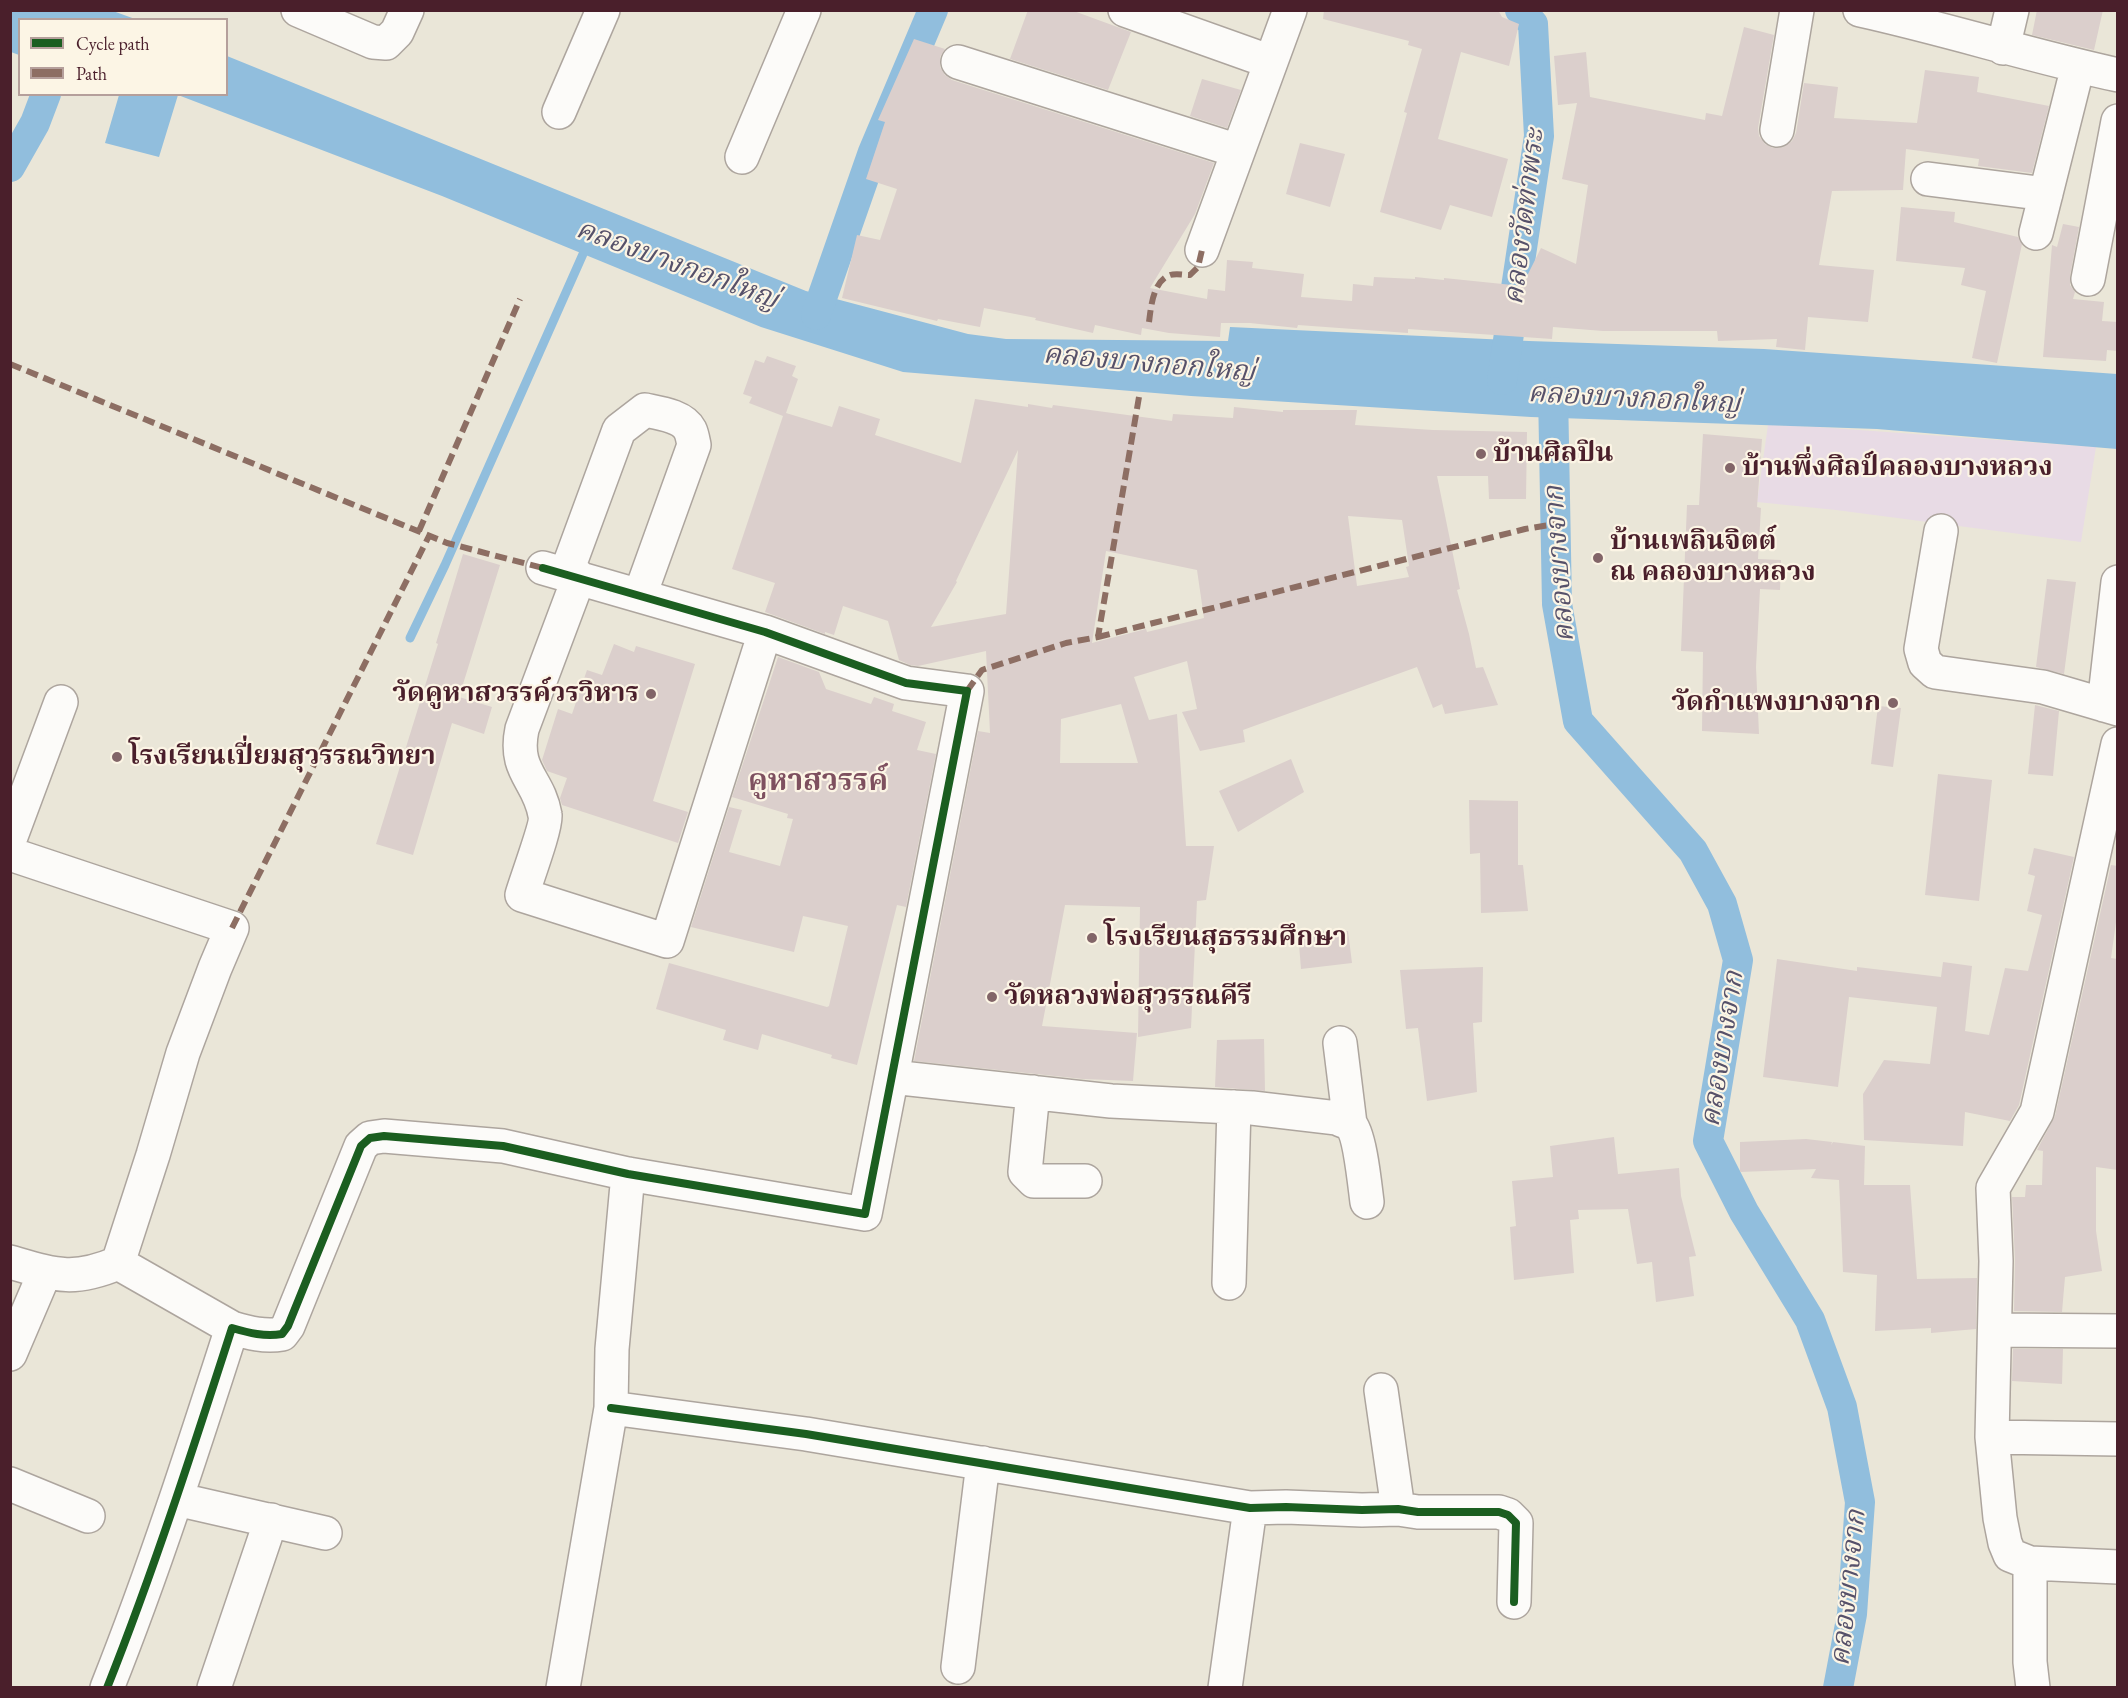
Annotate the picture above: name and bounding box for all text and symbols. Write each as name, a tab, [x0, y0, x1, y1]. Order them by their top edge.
legend	[18, 18, 228, 96]
text: Cycle path	[76, 32, 150, 55]
text: Path	[76, 62, 107, 85]
water label: คลองวัดท่าพระ	[1498, 127, 1552, 307]
water label: คลองบางกอกใหญ่	[571, 213, 783, 317]
water label: คลองบางกอกใหญ่	[1042, 338, 1256, 390]
water label: คลองบางกอกใหญ่	[1527, 377, 1741, 421]
place label: บ้านศิลปิน	[1493, 438, 1613, 470]
marker: บ้านศิลปิน	[1474, 447, 1488, 461]
place label: บ้านพึ่งศิลป์คลองบางหลวง	[1742, 452, 2053, 484]
marker: บ้านพึ่งศิลป์คลองบางหลวง	[1723, 461, 1737, 475]
water label: คลองบางจาก	[1538, 485, 1582, 643]
place label: บ้านเพลินจิตต์ ณ คลองบางหลวง	[1610, 526, 1816, 589]
marker: บ้านเพลินจิตต์ ณ คลองบางหลวง	[1591, 551, 1605, 565]
place label: วัดคูหาสวรรค์วรวิหาร	[392, 678, 639, 710]
marker: วัดคูหาสวรรค์วรวิหาร	[644, 687, 658, 701]
place label: วัดกำแพงบางจาก	[1671, 687, 1881, 719]
marker: วัดกำแพงบางจาก	[1886, 696, 1900, 710]
place label: โรงเรียนเปี่ยมสุวรรณวิทยา	[129, 741, 436, 773]
marker: โรงเรียนเปี่ยมสุวรรณวิทยา	[110, 750, 124, 764]
district label: คูหาสวรรค์	[748, 764, 888, 800]
place label: โรงเรียนสุธรรมศึกษา	[1104, 922, 1347, 954]
marker: โรงเรียนสุธรรมศึกษา	[1085, 931, 1099, 945]
water label: คลองบางจาก	[1694, 969, 1752, 1129]
place label: วัดหลวงพ่อสุวรรณคีรี	[1004, 981, 1251, 1013]
marker: วัดหลวงพ่อสุวรรณคีรี	[985, 990, 999, 1004]
water label: คลองบางจาก	[1824, 1508, 1874, 1668]

